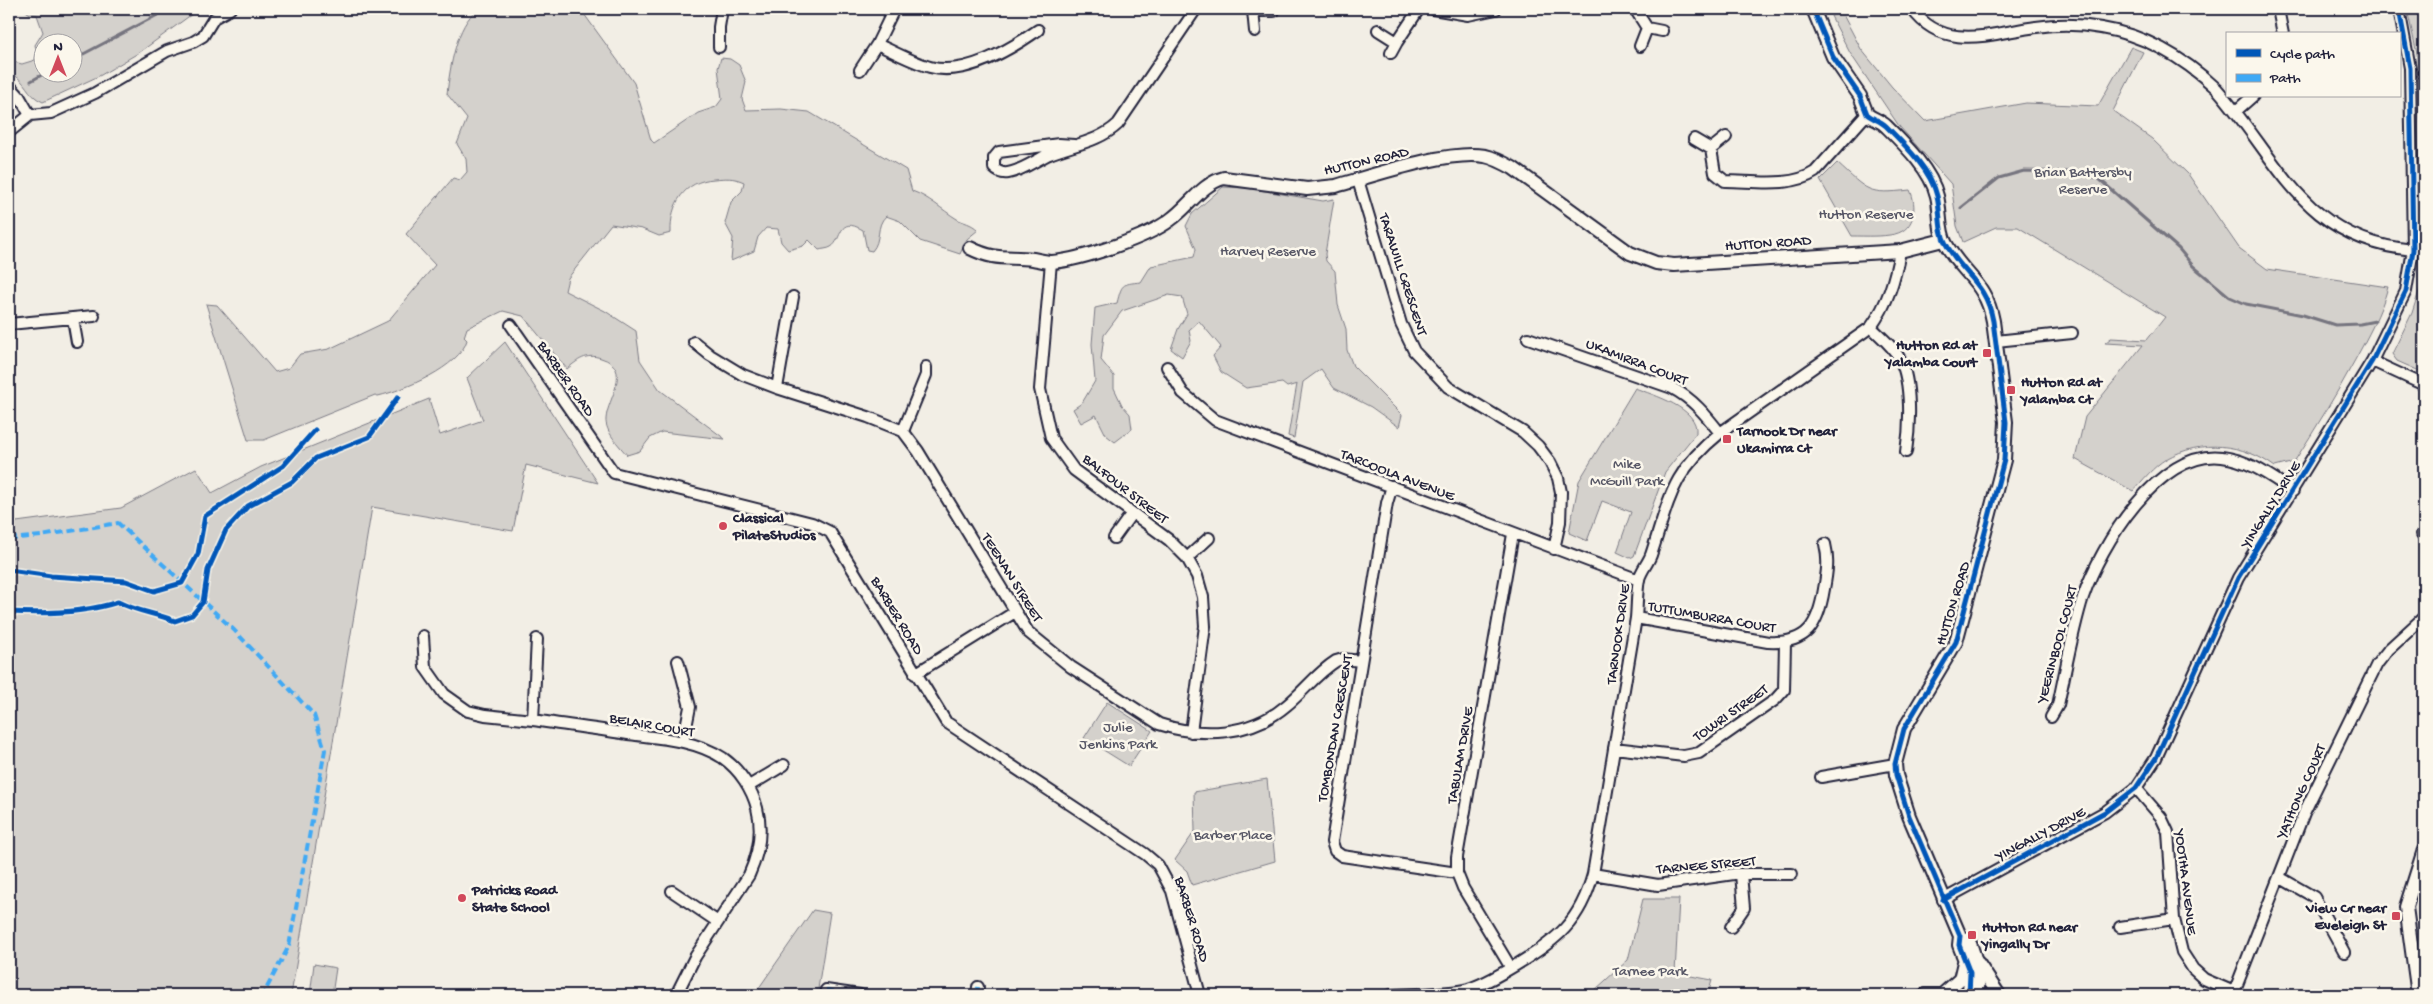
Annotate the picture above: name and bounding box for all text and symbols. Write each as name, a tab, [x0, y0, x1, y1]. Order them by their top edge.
north arrow	[32, 32, 82, 82]
legend	[2226, 32, 2400, 98]
text: N	[53, 39, 63, 56]
text: Cycle path	[2270, 46, 2335, 64]
text: Path	[2269, 70, 2301, 88]
street label: HUTTON ROAD	[1322, 143, 1411, 180]
park label: Brian Battersby Reserve	[2033, 164, 2132, 199]
park label: Hutton Reserve	[1819, 206, 1914, 224]
street label: TARAWILL CRESCENT	[1374, 210, 1431, 339]
street label: HUTTON ROAD	[1724, 232, 1812, 256]
park label: Harvey Reserve	[1220, 243, 1316, 261]
street label: UKAMIRRA COURT	[1583, 335, 1691, 391]
street label: BARBER ROAD	[532, 337, 598, 421]
place label: Hutton Rd at Yalamba Court	[1883, 337, 1979, 372]
marker: Hutton Rd at Yalamba Court	[1981, 347, 1993, 359]
place label: Hutton Rd at Yalamba Ct	[2019, 374, 2104, 409]
marker: Hutton Rd at Yalamba Ct	[2005, 384, 2017, 396]
place label: Tarnook Dr near Ukamirra Ct	[1736, 423, 1838, 458]
marker: Tarnook Dr near Ukamirra Ct	[1721, 433, 1733, 445]
street label: TARCOOLA AVENUE	[1337, 445, 1458, 506]
street label: BALFOUR STREET	[1078, 450, 1172, 529]
park label: Mike McGuill Park	[1590, 456, 1665, 491]
street label: YINGALLY DRIVE	[2237, 458, 2306, 554]
place label: Classical PilateStudios	[732, 510, 817, 545]
marker: Classical PilateStudios	[717, 520, 729, 532]
street label: TEENAN STREET	[976, 529, 1046, 627]
street label: HUTTON ROAD	[1933, 559, 1975, 648]
street label: BARBER ROAD	[865, 573, 927, 659]
street label: TARNOOK DRIVE	[1603, 582, 1635, 687]
street label: YEERINBOOL COURT	[2033, 583, 2083, 707]
street label: TUTTUMBURRA COURT	[1646, 598, 1778, 638]
street label: TOMBONDAN CRESCENT	[1314, 652, 1358, 804]
street label: TOWRI STREET	[1689, 680, 1773, 747]
street label: TABULAM DRIVE	[1443, 705, 1478, 806]
street label: BELAIR COURT	[607, 709, 697, 742]
park label: Julie Jenkins Park	[1079, 719, 1158, 754]
street label: YATHONG COURT	[2272, 741, 2331, 844]
street label: YINGALLY DRIVE	[1991, 803, 2089, 867]
park label: Barber Place	[1193, 827, 1273, 845]
street label: YOOTHA AVENUE	[2169, 827, 2200, 937]
street label: TARNEE STREET	[1655, 853, 1758, 879]
street label: BARBER ROAD	[1169, 874, 1213, 965]
place label: Patricks Road State School	[471, 882, 559, 917]
marker: Patricks Road State School	[456, 892, 468, 904]
place label: View Cr near Eveleigh St	[2305, 900, 2388, 935]
marker: View Cr near Eveleigh St	[2390, 910, 2402, 922]
place label: Hutton Rd near Yingally Dr	[1980, 919, 2079, 954]
marker: Hutton Rd near Yingally Dr	[1966, 929, 1978, 941]
park label: Tarnee Park	[1612, 963, 1688, 981]

